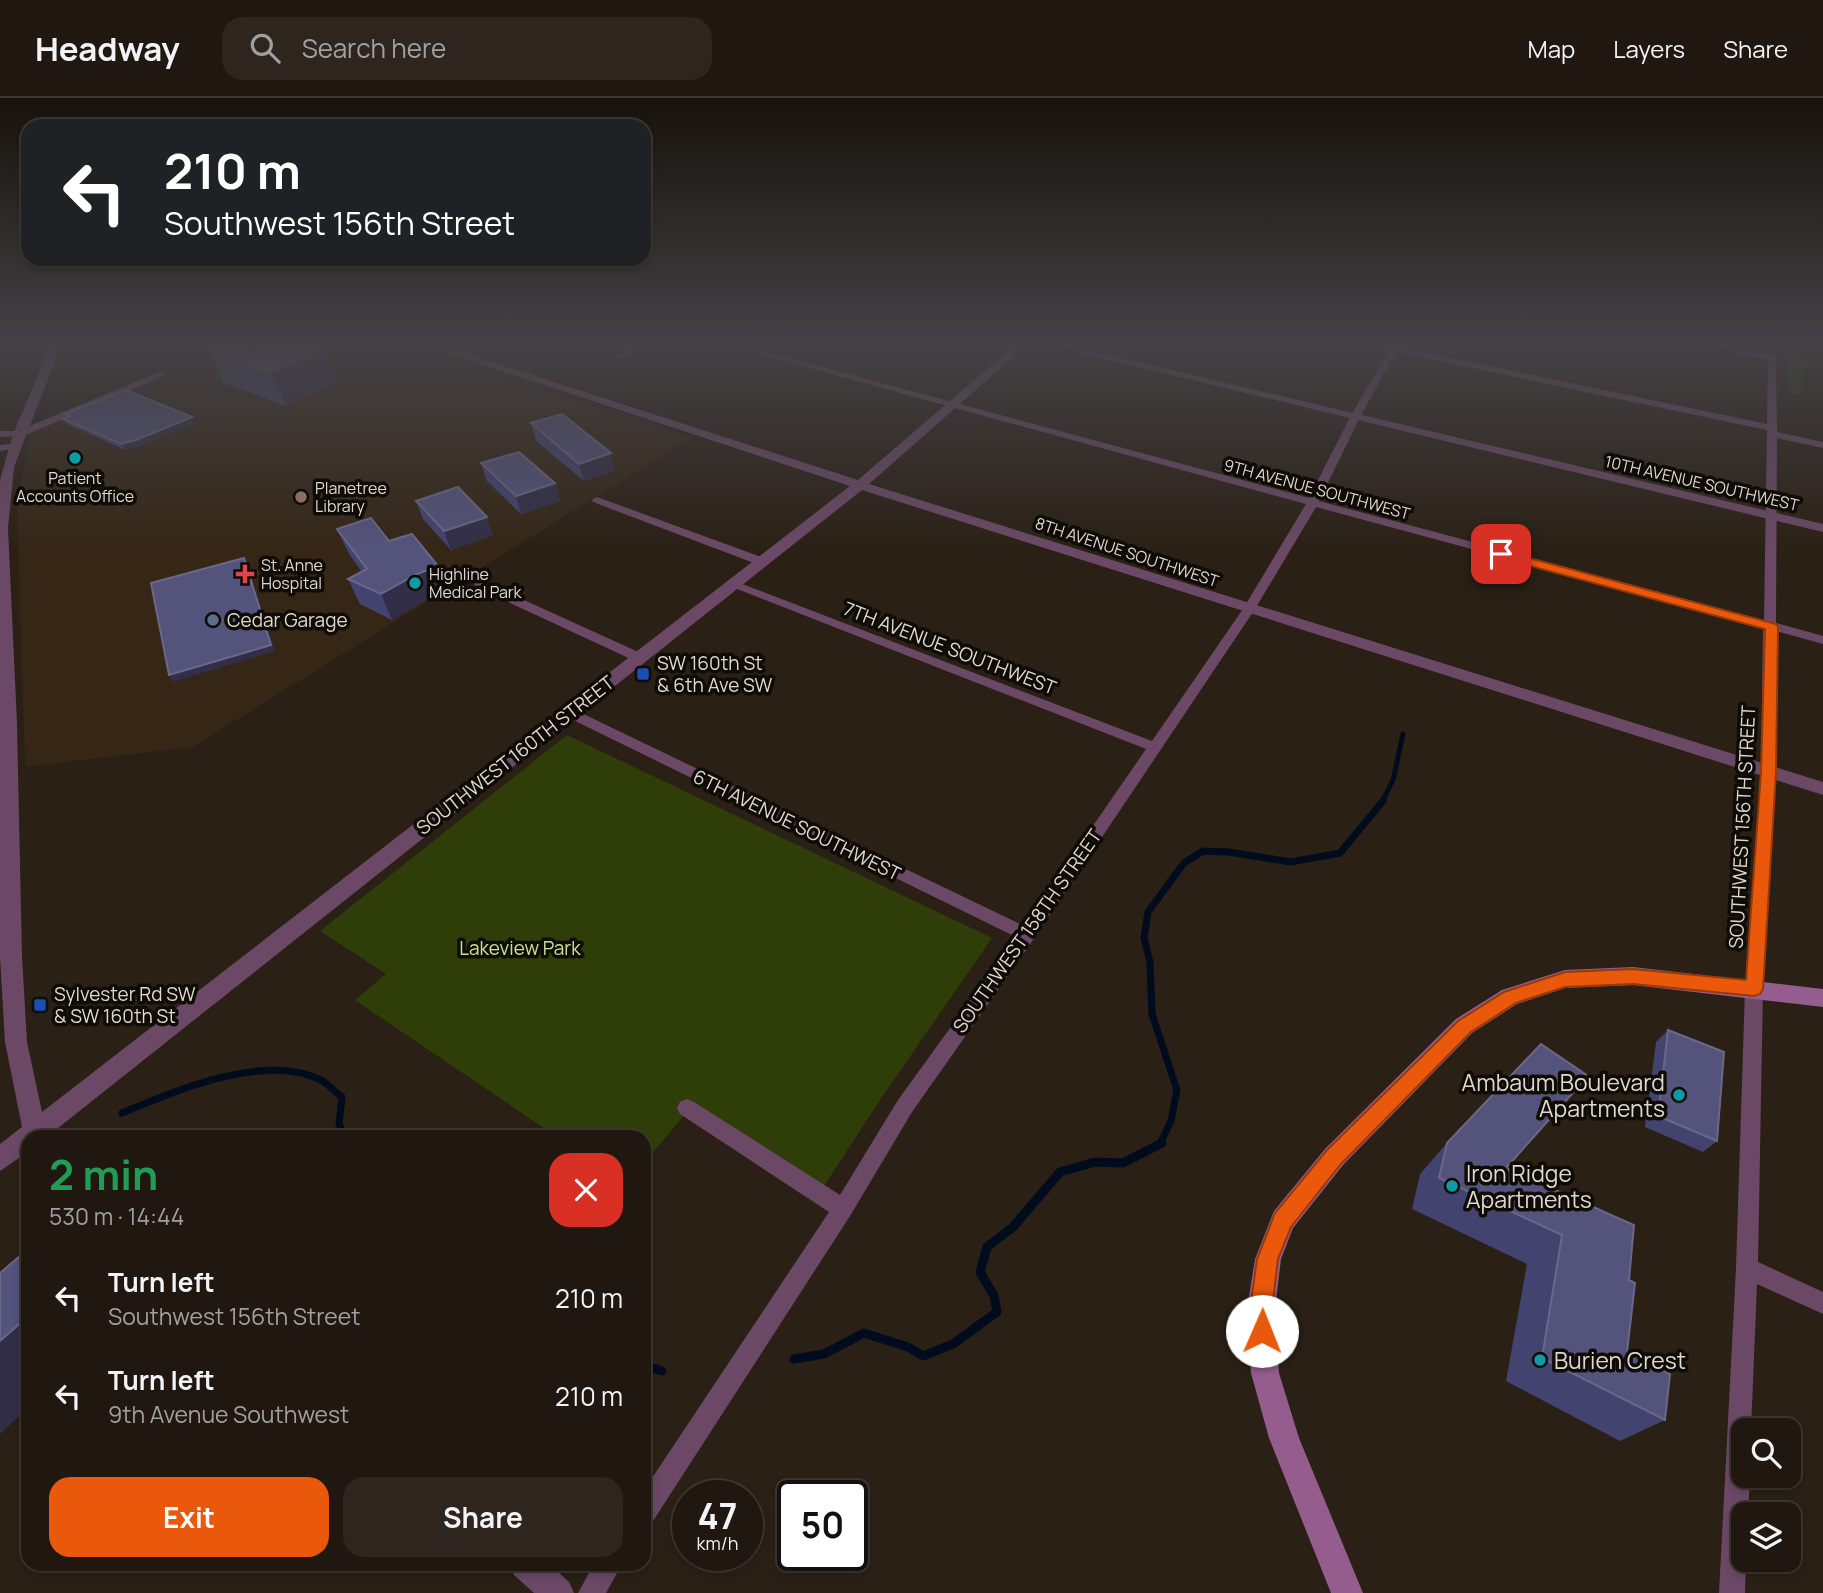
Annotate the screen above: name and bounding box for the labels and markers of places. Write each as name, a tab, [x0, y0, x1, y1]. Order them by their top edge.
marker: Patient Accounts Office	[67, 450, 83, 466]
place label: Patient Accounts Office	[16, 467, 134, 507]
place label: Planetree Library	[315, 477, 387, 517]
marker: Planetree Library	[293, 489, 309, 505]
pin	[1471, 524, 1531, 584]
place label: St. Anne Hospital	[261, 554, 323, 594]
place label: Highline Medical Park	[429, 563, 523, 603]
marker: St. Anne Hospital	[235, 564, 255, 584]
marker: Highline Medical Park	[407, 575, 423, 591]
place label: Cedar Garage	[227, 607, 348, 633]
marker: Cedar Garage	[205, 612, 221, 628]
place label: SW 160th St & 6th Ave SW	[657, 650, 772, 698]
marker: SW 160th St & 6th Ave SW	[635, 666, 651, 682]
place label: Sylvester Rd SW & SW 160th St	[54, 981, 196, 1029]
marker: Sylvester Rd SW & SW 160th St	[32, 997, 48, 1013]
place label: Ambaum Boulevard Apartments	[1462, 1066, 1665, 1124]
marker: Ambaum Boulevard Apartments	[1671, 1087, 1687, 1103]
place label: Iron Ridge Apartments	[1466, 1157, 1592, 1215]
marker: Iron Ridge Apartments	[1444, 1178, 1460, 1194]
place label: Burien Crest	[1554, 1344, 1686, 1376]
marker: Burien Crest	[1532, 1352, 1548, 1368]

